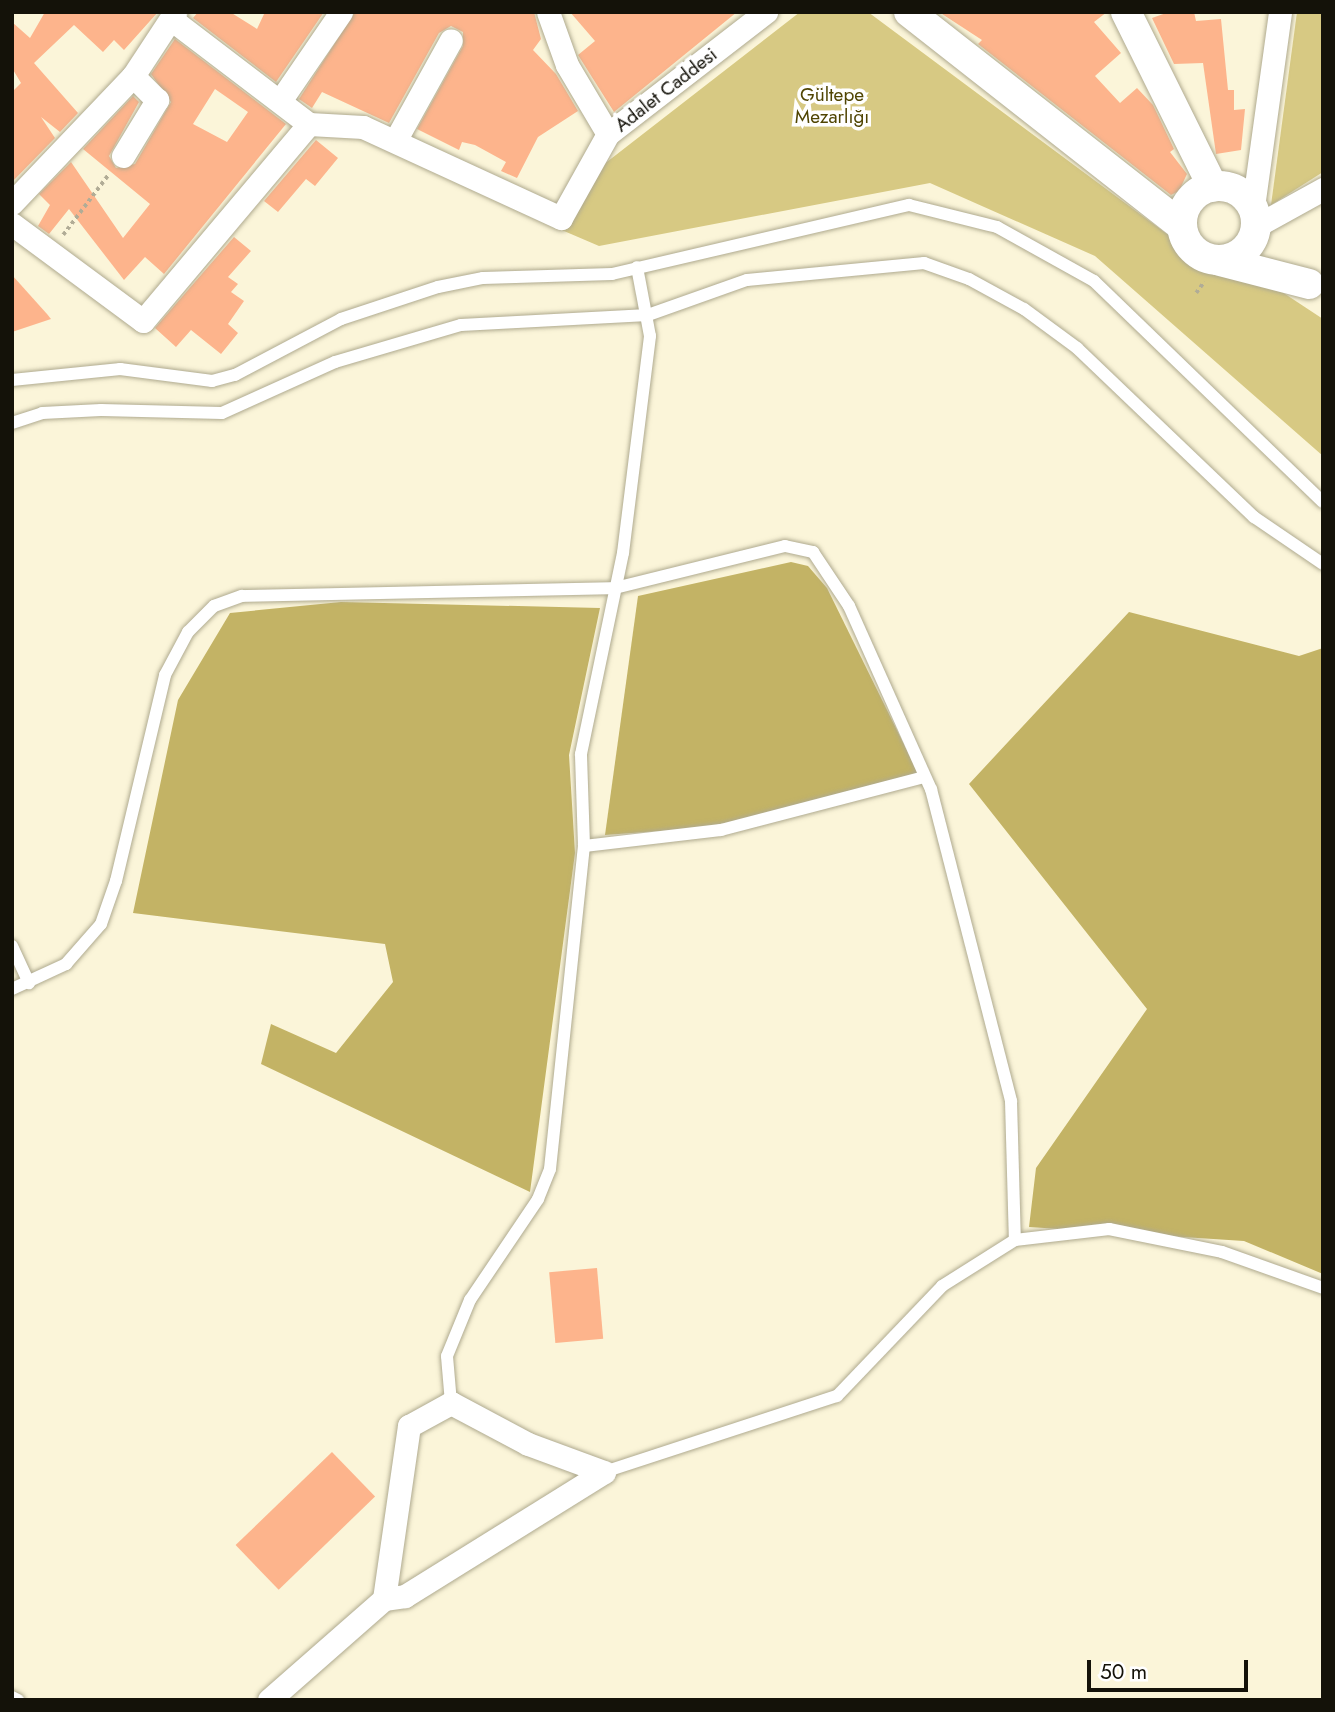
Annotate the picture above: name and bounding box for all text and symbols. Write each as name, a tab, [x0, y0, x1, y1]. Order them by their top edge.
street label: Adalet Caddesi	[610, 43, 722, 137]
park label: Gültepe Mezarlığı	[795, 84, 869, 128]
scale bar	[1090, 1646, 1251, 1690]
text: 50 m	[1100, 1657, 1147, 1687]

